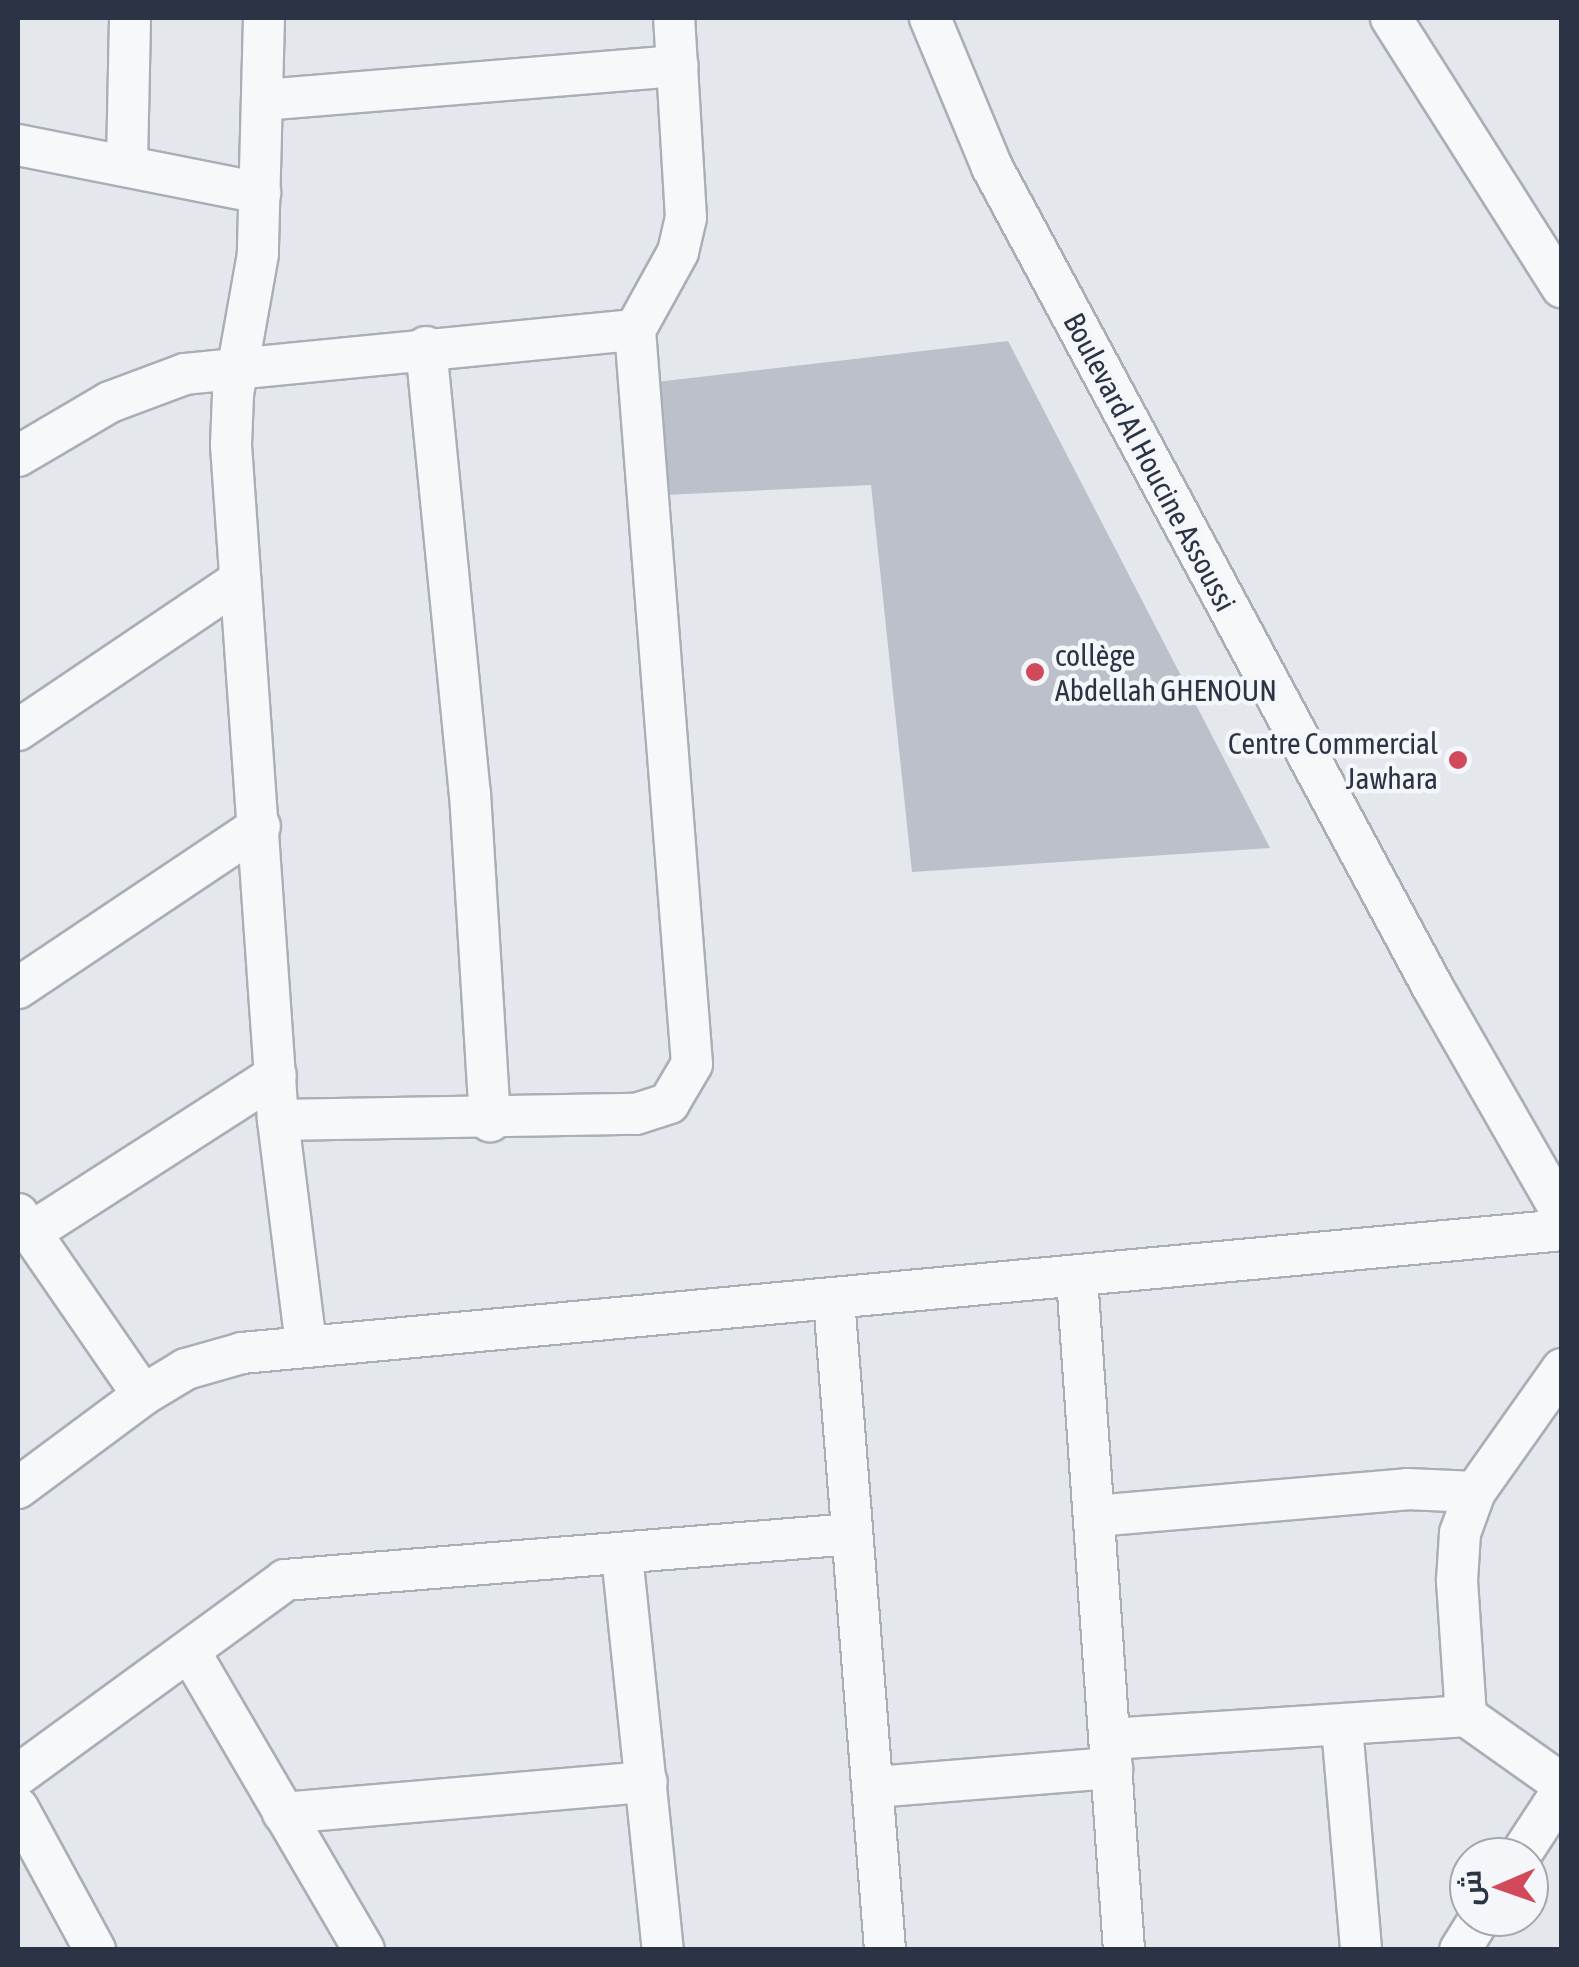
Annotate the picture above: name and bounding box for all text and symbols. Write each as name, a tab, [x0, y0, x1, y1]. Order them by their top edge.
street label: Boulevard Al Houcine Assoussi	[1056, 307, 1244, 617]
place label: collège Abdellah GHENOUN	[1055, 637, 1277, 708]
marker: collège Abdellah GHENOUN	[1024, 661, 1046, 683]
place label: Centre Commercial Jawhara	[1228, 725, 1438, 796]
marker: Centre Commercial Jawhara	[1447, 749, 1469, 771]
north arrow	[1449, 1837, 1549, 1937]
text: ش	[1454, 1869, 1488, 1906]

